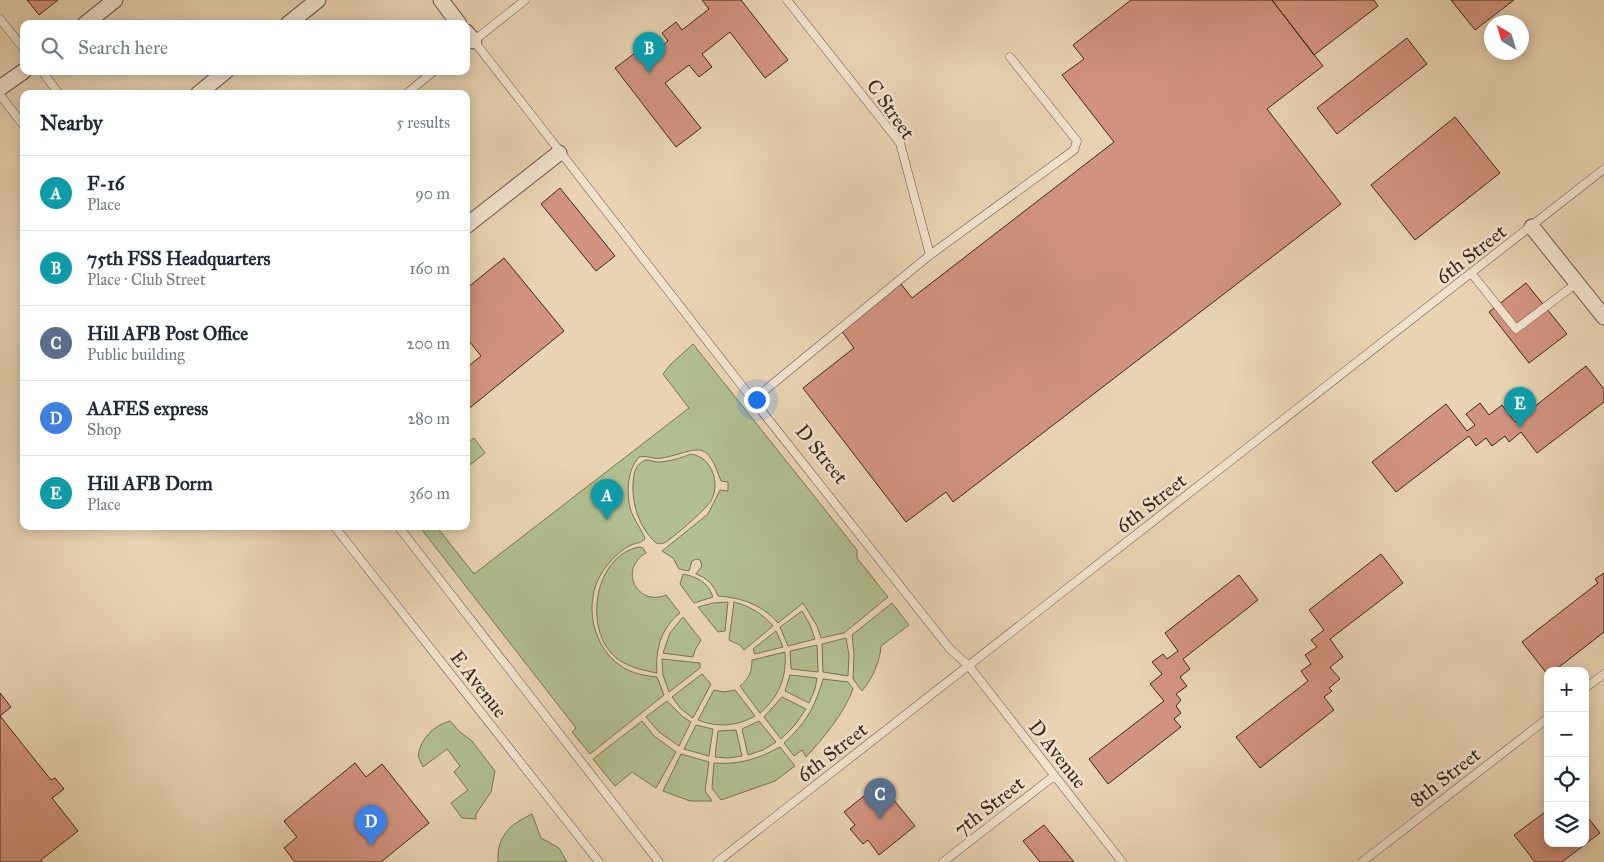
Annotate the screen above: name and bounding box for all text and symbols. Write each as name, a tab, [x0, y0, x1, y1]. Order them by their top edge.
north arrow	[1484, 15, 1529, 60]
search box	[20, 20, 470, 75]
pin: B	[633, 32, 665, 73]
icon: search	[38, 34, 66, 62]
text: Search here	[78, 36, 168, 59]
street label: C Street	[862, 74, 920, 144]
text: Nearby	[40, 110, 103, 136]
text: 5 results	[396, 113, 450, 132]
text: F-16	[87, 172, 124, 195]
text: A	[51, 184, 61, 203]
text: 90 m	[415, 184, 450, 203]
text: Place	[87, 195, 121, 214]
street label: 6th Street	[1431, 219, 1511, 289]
text: 75th FSS Headquarters	[87, 247, 270, 270]
text: B	[51, 259, 61, 278]
text: 160 m	[409, 259, 450, 278]
text: Place · Club Street	[87, 270, 206, 289]
text: Hill AFB Post Office	[87, 322, 248, 345]
text: C	[51, 334, 61, 353]
text: 200 m	[407, 334, 450, 353]
text: Public building	[87, 345, 185, 364]
your location	[744, 387, 770, 413]
pin: E	[1504, 387, 1536, 428]
text: AAFES express	[87, 397, 208, 420]
text: D	[50, 409, 62, 428]
text: 280 m	[407, 409, 450, 428]
street label: D Street	[791, 419, 853, 489]
text: Shop	[87, 420, 121, 439]
street label: 6th Street	[1111, 468, 1191, 538]
text: Hill AFB Dorm	[87, 472, 213, 495]
pin: A	[591, 479, 623, 520]
text: E	[50, 484, 62, 503]
text: 360 m	[409, 484, 450, 503]
text: Place	[87, 495, 121, 514]
street label: E Avenue	[445, 646, 513, 722]
map controls	[1544, 667, 1589, 847]
button: +	[1544, 667, 1589, 712]
button: −	[1544, 712, 1589, 757]
street label: D Avenue	[1024, 715, 1092, 793]
street label: 6th Street	[792, 717, 872, 787]
street label: 8th Street	[1405, 742, 1485, 812]
button: locate	[1544, 757, 1589, 802]
street label: 7th Street	[949, 771, 1029, 841]
pin: C	[864, 778, 896, 819]
button: layers	[1544, 802, 1589, 847]
pin: D	[355, 805, 387, 846]

